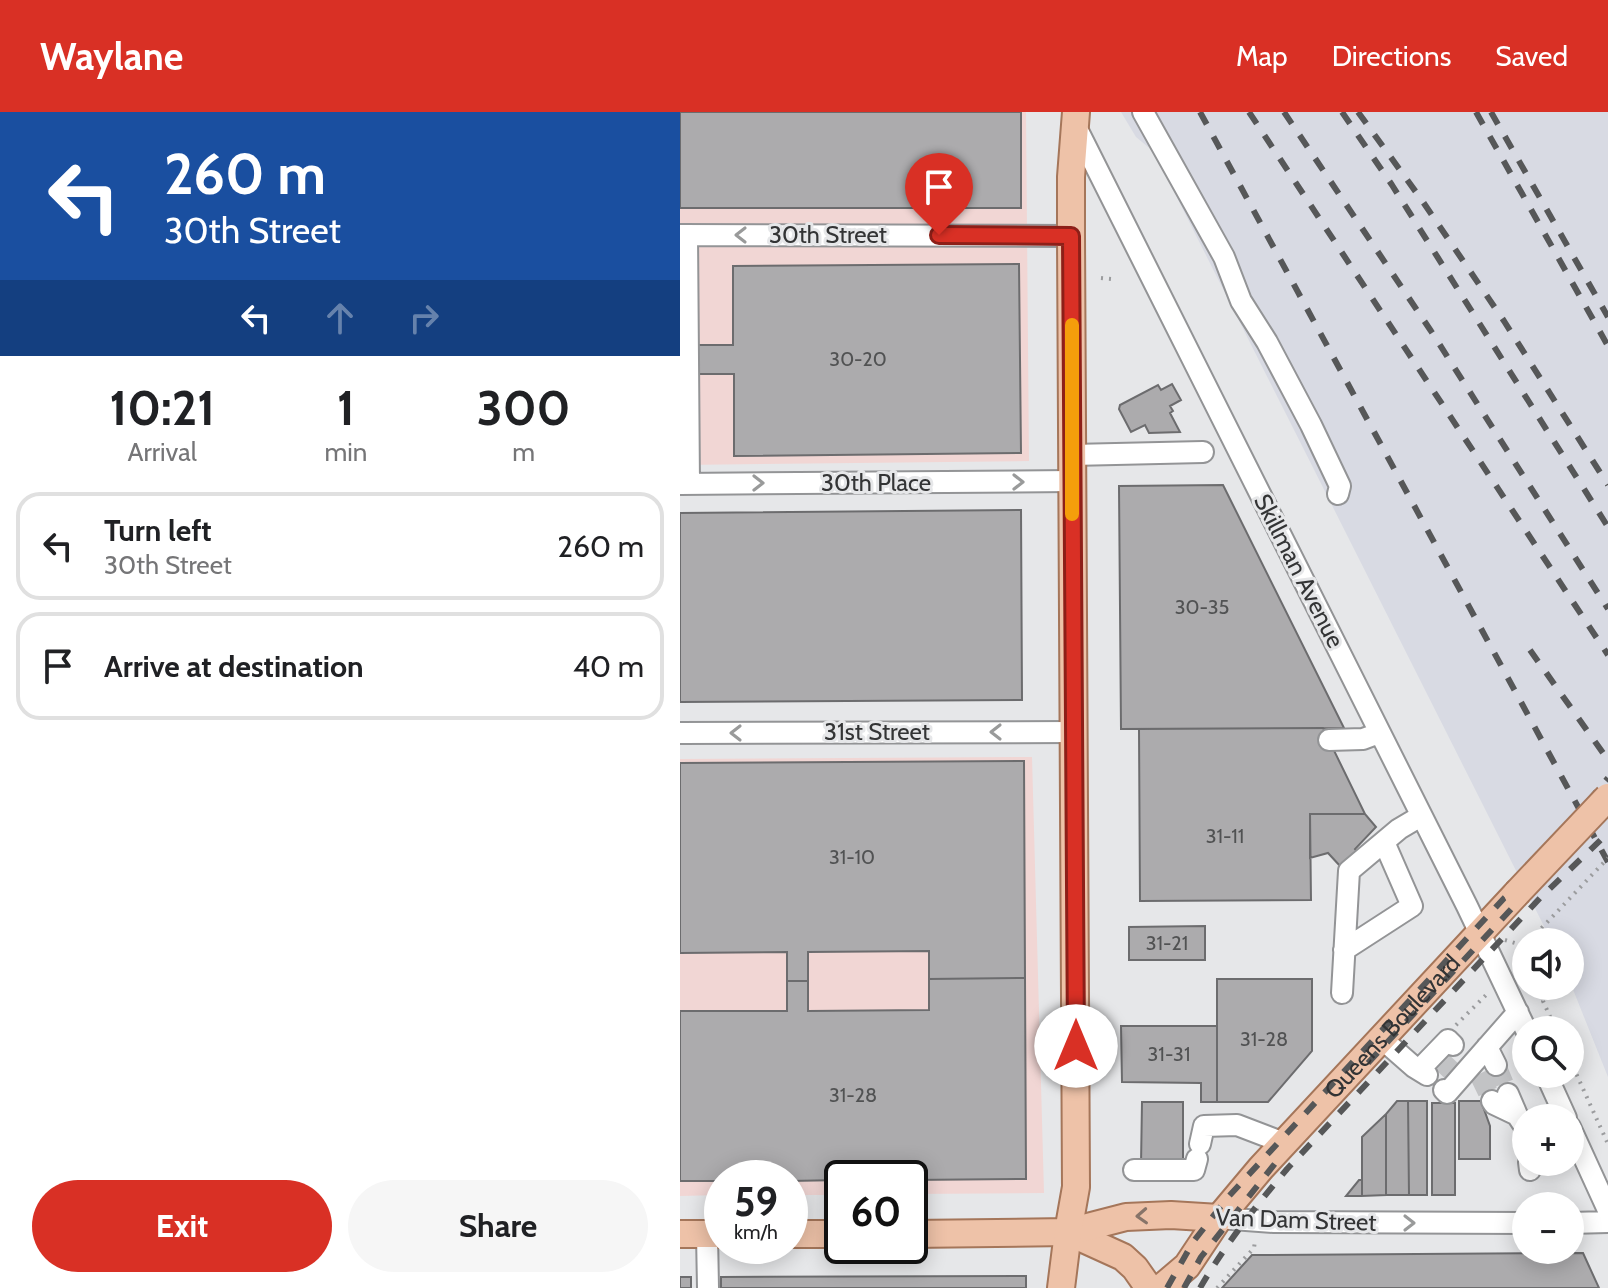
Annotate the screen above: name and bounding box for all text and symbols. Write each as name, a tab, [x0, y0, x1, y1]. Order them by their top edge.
text: Waylane	[40, 33, 183, 80]
text: Map	[1236, 39, 1288, 73]
text: Directions	[1332, 39, 1451, 73]
text: Saved	[1495, 39, 1568, 73]
text: 260 m	[164, 140, 326, 208]
icon: left	[32, 144, 136, 248]
pin	[905, 153, 973, 235]
icon: arrive	[917, 165, 961, 209]
text: 30th Street	[164, 208, 341, 252]
street label: 30th Street	[769, 220, 887, 249]
one-way arrow	[734, 226, 747, 244]
icon: left	[234, 296, 278, 340]
icon: ahead	[318, 296, 362, 340]
icon: right	[402, 296, 446, 340]
house number: 30-20	[829, 347, 887, 371]
text: 10:21	[110, 379, 215, 437]
text: 1	[337, 379, 355, 437]
text: 300	[477, 379, 570, 437]
text: Arrival	[128, 436, 197, 468]
text: min	[324, 436, 367, 468]
text: m	[512, 436, 535, 468]
street label: 30th Place	[821, 468, 931, 497]
one-way arrow	[1012, 473, 1025, 490]
one-way arrow	[752, 475, 765, 492]
street label: Skillman Avenue	[1248, 489, 1351, 652]
text: Turn left	[104, 512, 212, 549]
icon: left	[36, 524, 80, 568]
text: 260 m	[557, 528, 644, 565]
text: 30th Street	[104, 549, 232, 581]
house number: 30-35	[1175, 595, 1229, 619]
icon: arrive	[36, 644, 80, 688]
text: Arrive at destination	[104, 648, 364, 685]
text: 40 m	[573, 648, 644, 685]
street label: 31st Street	[824, 717, 930, 746]
one-way arrow	[989, 723, 1002, 741]
one-way arrow	[729, 724, 742, 742]
house number: 31-11	[1206, 824, 1244, 848]
house number: 31-10	[829, 845, 875, 869]
map controls	[1512, 928, 1584, 1264]
button: sound	[1512, 928, 1584, 1000]
house number: 31-21	[1146, 931, 1188, 955]
street label: Queens Boulevard	[1318, 948, 1466, 1104]
position arrow	[1034, 1004, 1118, 1088]
button: search	[1512, 1016, 1584, 1088]
house number: 31-28	[1240, 1027, 1288, 1051]
house number: 31-31	[1148, 1042, 1190, 1066]
house number: 31-28	[829, 1083, 877, 1107]
button: +	[1512, 1104, 1584, 1176]
speed limit sign: 60	[824, 1160, 928, 1264]
text: 59	[734, 1177, 778, 1226]
button: Exit	[32, 1180, 332, 1272]
button: Share	[348, 1180, 648, 1272]
button: −	[1512, 1192, 1584, 1264]
street label: Van Dam Street	[1215, 1202, 1377, 1237]
one-way arrow	[1135, 1208, 1148, 1225]
one-way arrow	[1403, 1214, 1416, 1231]
text: km/h	[734, 1220, 778, 1244]

